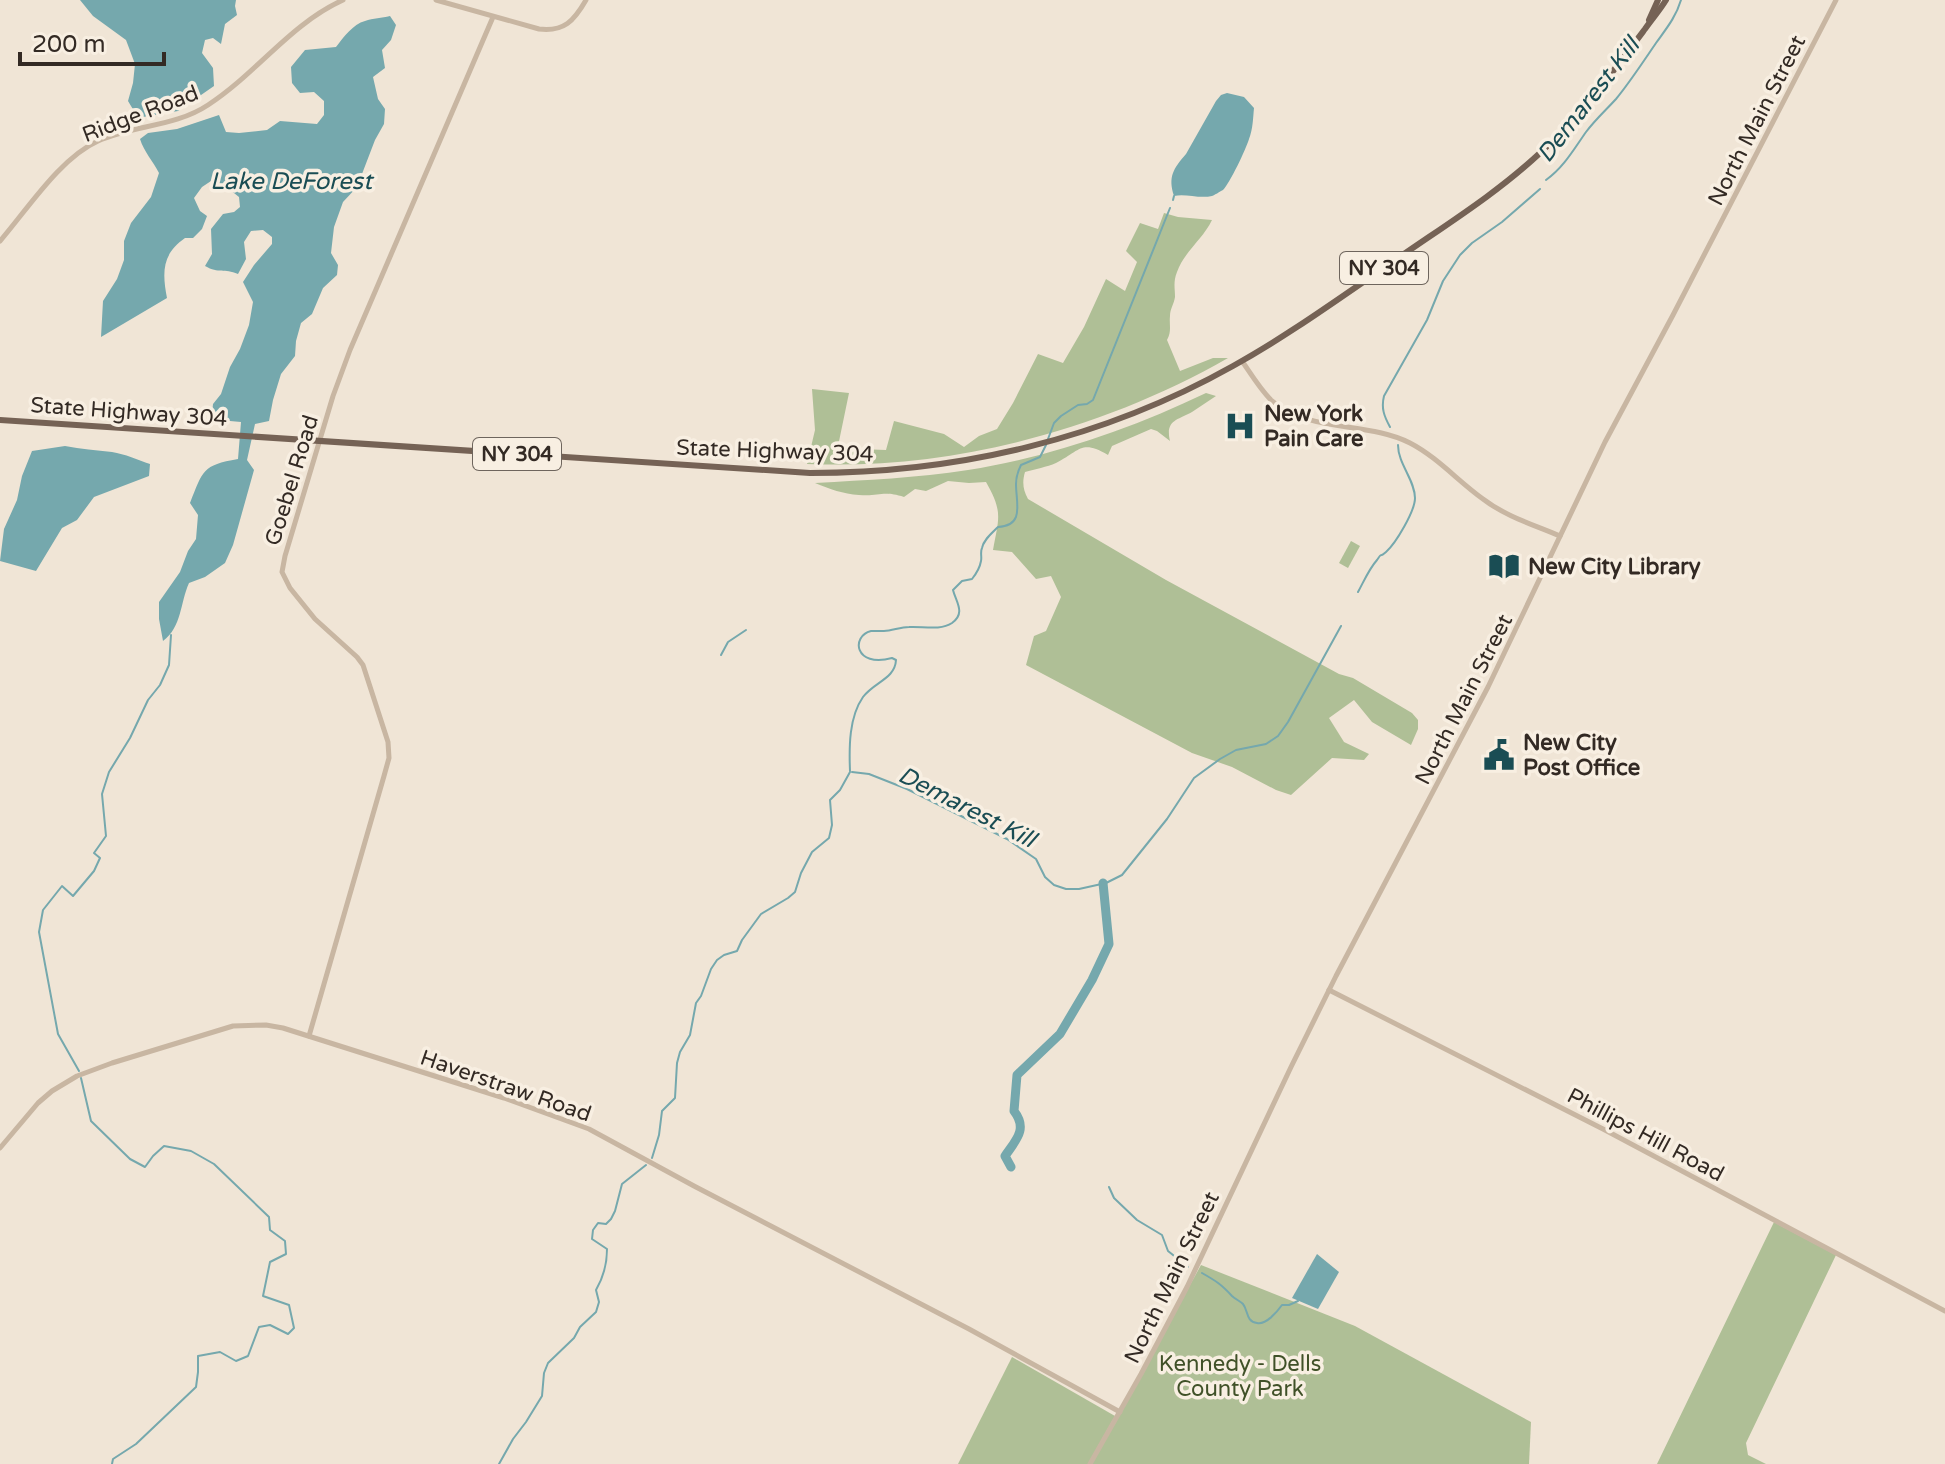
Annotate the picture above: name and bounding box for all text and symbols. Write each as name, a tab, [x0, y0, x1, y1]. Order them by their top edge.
scale bar	[20, 16, 164, 66]
text: 200 m	[32, 30, 106, 59]
water label: Demarest Kill	[1531, 30, 1648, 168]
street label: North Main Street	[1703, 31, 1811, 210]
street label: Ridge Road	[79, 80, 202, 148]
water label: Lake DeForest	[210, 167, 375, 196]
road number: NY 304	[1340, 252, 1428, 284]
street label: State Highway 304	[30, 392, 228, 432]
place label: New York Pain Care	[1264, 401, 1363, 452]
hospital icon: New York Pain Care	[1223, 409, 1257, 443]
street label: Goebel Road	[260, 412, 324, 549]
street label: State Highway 304	[676, 435, 874, 467]
road number: NY 304	[473, 438, 561, 470]
library icon: New City Library	[1487, 549, 1521, 583]
place label: New City Library	[1528, 554, 1701, 580]
street label: North Main Street	[1410, 610, 1518, 789]
place label: New City Post Office	[1523, 730, 1640, 781]
public building icon: New City Post Office	[1482, 738, 1516, 772]
water label: Demarest Kill	[893, 760, 1043, 856]
street label: Haverstraw Road	[417, 1045, 595, 1127]
street label: Phillips Hill Road	[1563, 1083, 1728, 1187]
street label: North Main Street	[1119, 1187, 1225, 1368]
park label: Kennedy - Dells County Park	[1159, 1351, 1321, 1402]

